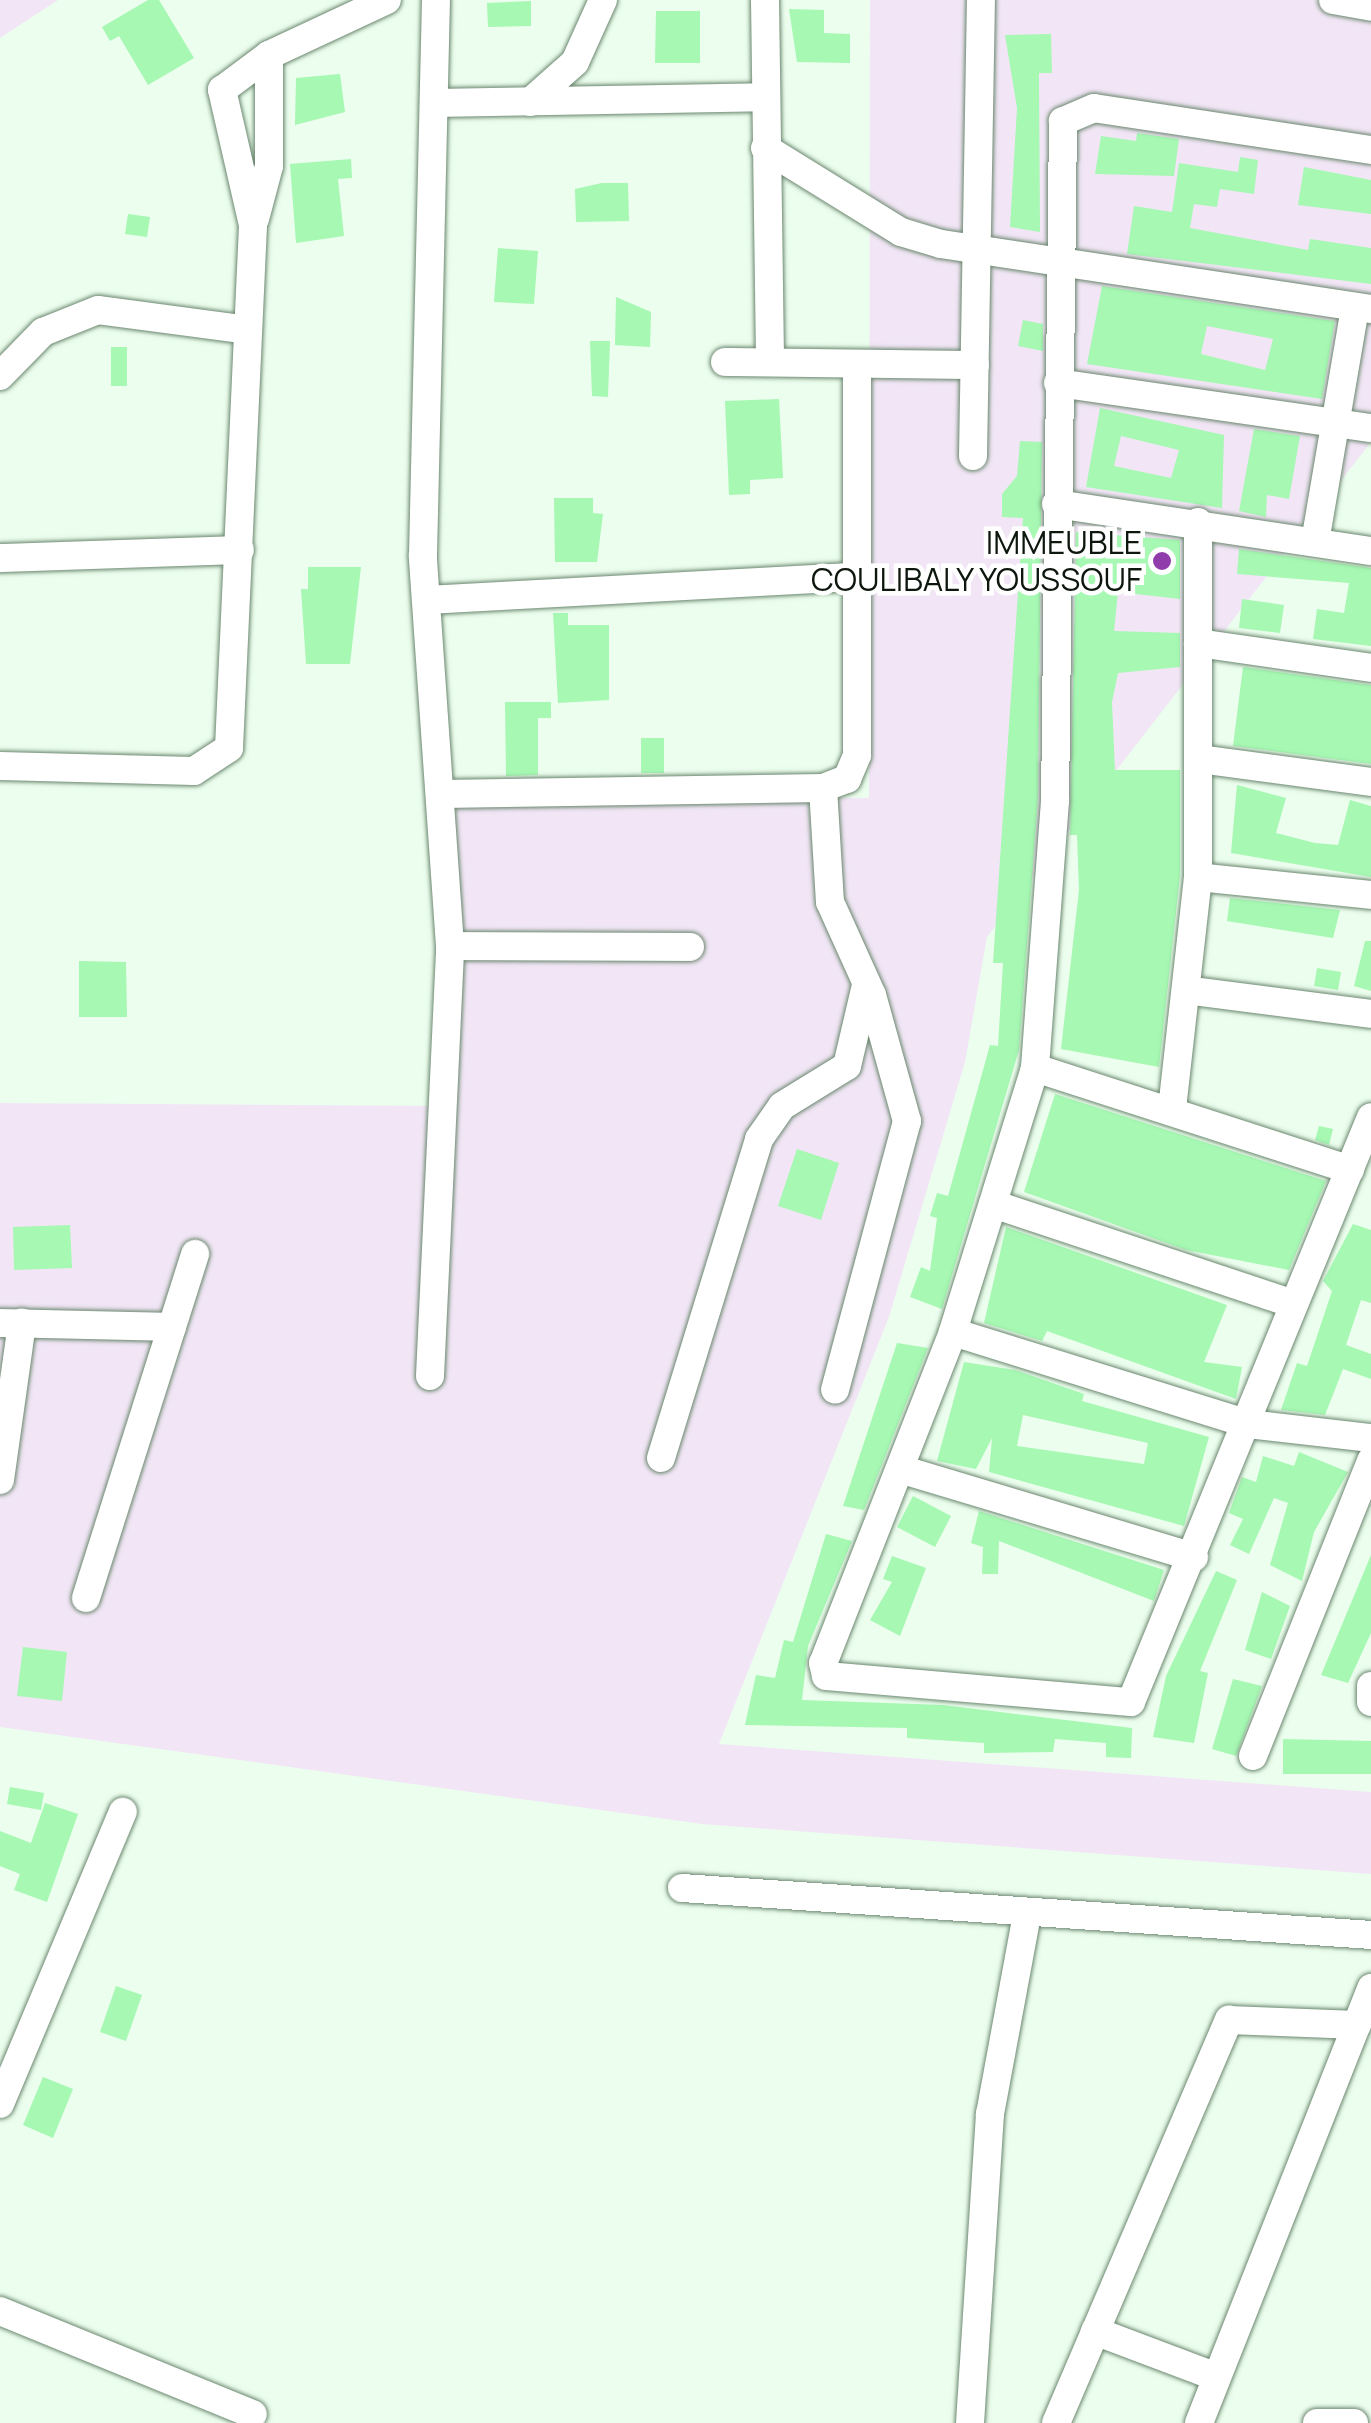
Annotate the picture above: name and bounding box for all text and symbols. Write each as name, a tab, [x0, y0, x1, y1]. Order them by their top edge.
place label: IMMEUBLE COULIBALY YOUSSOUF	[810, 524, 1142, 599]
marker: IMMEUBLE COULIBALY YOUSSOUF	[1151, 550, 1173, 572]

